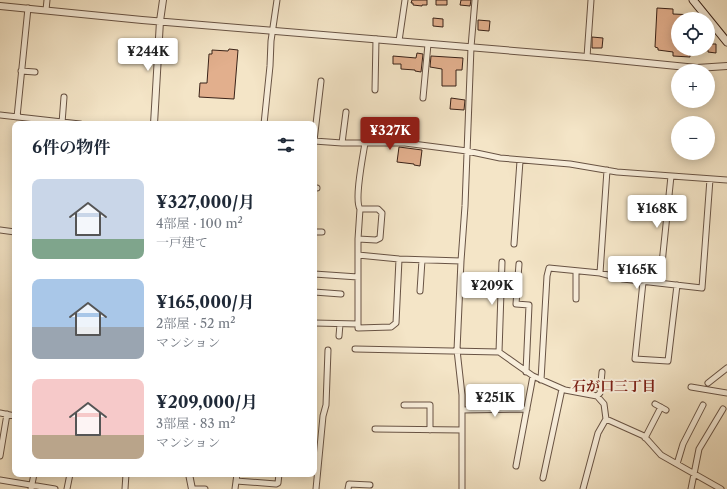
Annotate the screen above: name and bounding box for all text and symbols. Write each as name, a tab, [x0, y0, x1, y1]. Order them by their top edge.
map controls	[671, 12, 715, 160]
button: locate	[671, 12, 715, 56]
pin: ¥244K	[120, 38, 176, 72]
text: ¥244K	[127, 43, 169, 59]
button: +	[671, 64, 715, 108]
button: −	[671, 116, 715, 160]
pin: ¥327K	[362, 117, 418, 151]
text: ¥327K	[369, 122, 411, 138]
icon: filters	[275, 134, 297, 156]
text: 6件の物件	[32, 137, 110, 157]
text: ¥327,000/月	[156, 192, 255, 212]
icon: home	[64, 195, 112, 243]
pin: ¥168K	[629, 195, 685, 229]
text: ¥168K	[637, 200, 677, 216]
text: 4部屋 · 100 m²	[156, 215, 243, 231]
text: 一戸建て	[156, 234, 208, 250]
pin: ¥165K	[609, 256, 665, 290]
text: ¥165K	[617, 261, 657, 277]
pin: ¥209K	[464, 272, 520, 306]
text: ¥209K	[470, 277, 514, 293]
text: ¥165,000/月	[156, 292, 255, 312]
icon: home	[64, 295, 112, 343]
text: 2部屋 · 52 m²	[156, 315, 235, 331]
text: マンション	[156, 334, 220, 350]
district label: 石が口三丁目	[572, 377, 656, 395]
pin: ¥251K	[467, 384, 523, 418]
text: ¥251K	[475, 389, 515, 405]
text: ¥209,000/月	[156, 392, 258, 412]
icon: home	[64, 395, 112, 443]
text: 3部屋 · 83 m²	[156, 415, 235, 431]
text: マンション	[156, 434, 220, 450]

